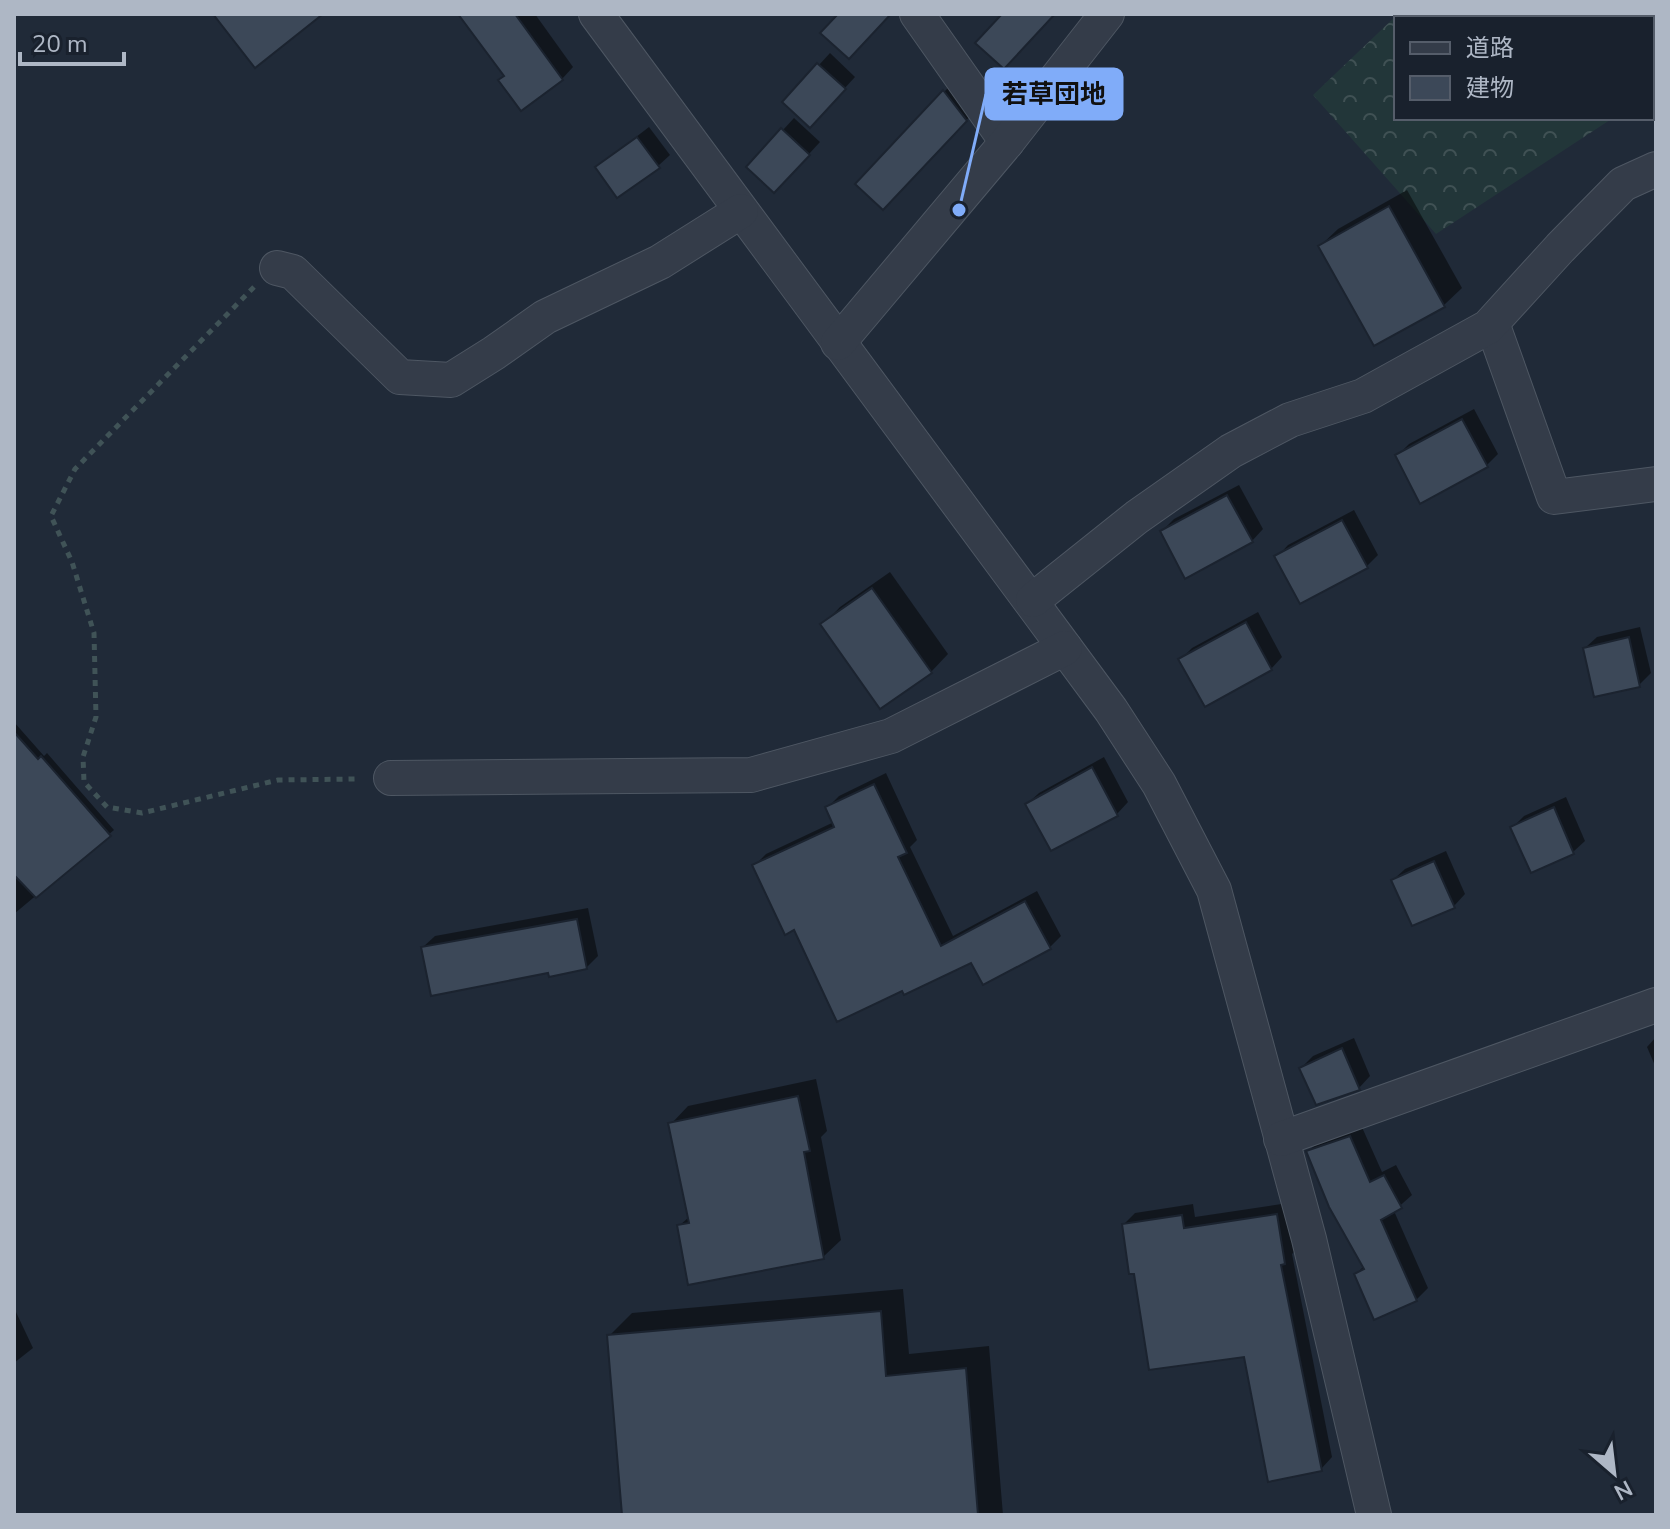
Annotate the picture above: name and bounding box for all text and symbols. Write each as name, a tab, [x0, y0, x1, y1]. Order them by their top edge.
scale bar	[20, 16, 124, 66]
legend	[1394, 16, 1654, 120]
text: 20 m	[32, 28, 88, 60]
text: 道路	[1466, 32, 1514, 64]
callout: 若草団地	[986, 69, 1122, 119]
text: 建物	[1466, 72, 1514, 104]
text: 若草団地	[1002, 77, 1106, 112]
north arrow	[1574, 1433, 1654, 1513]
text: N	[1609, 1473, 1637, 1507]

